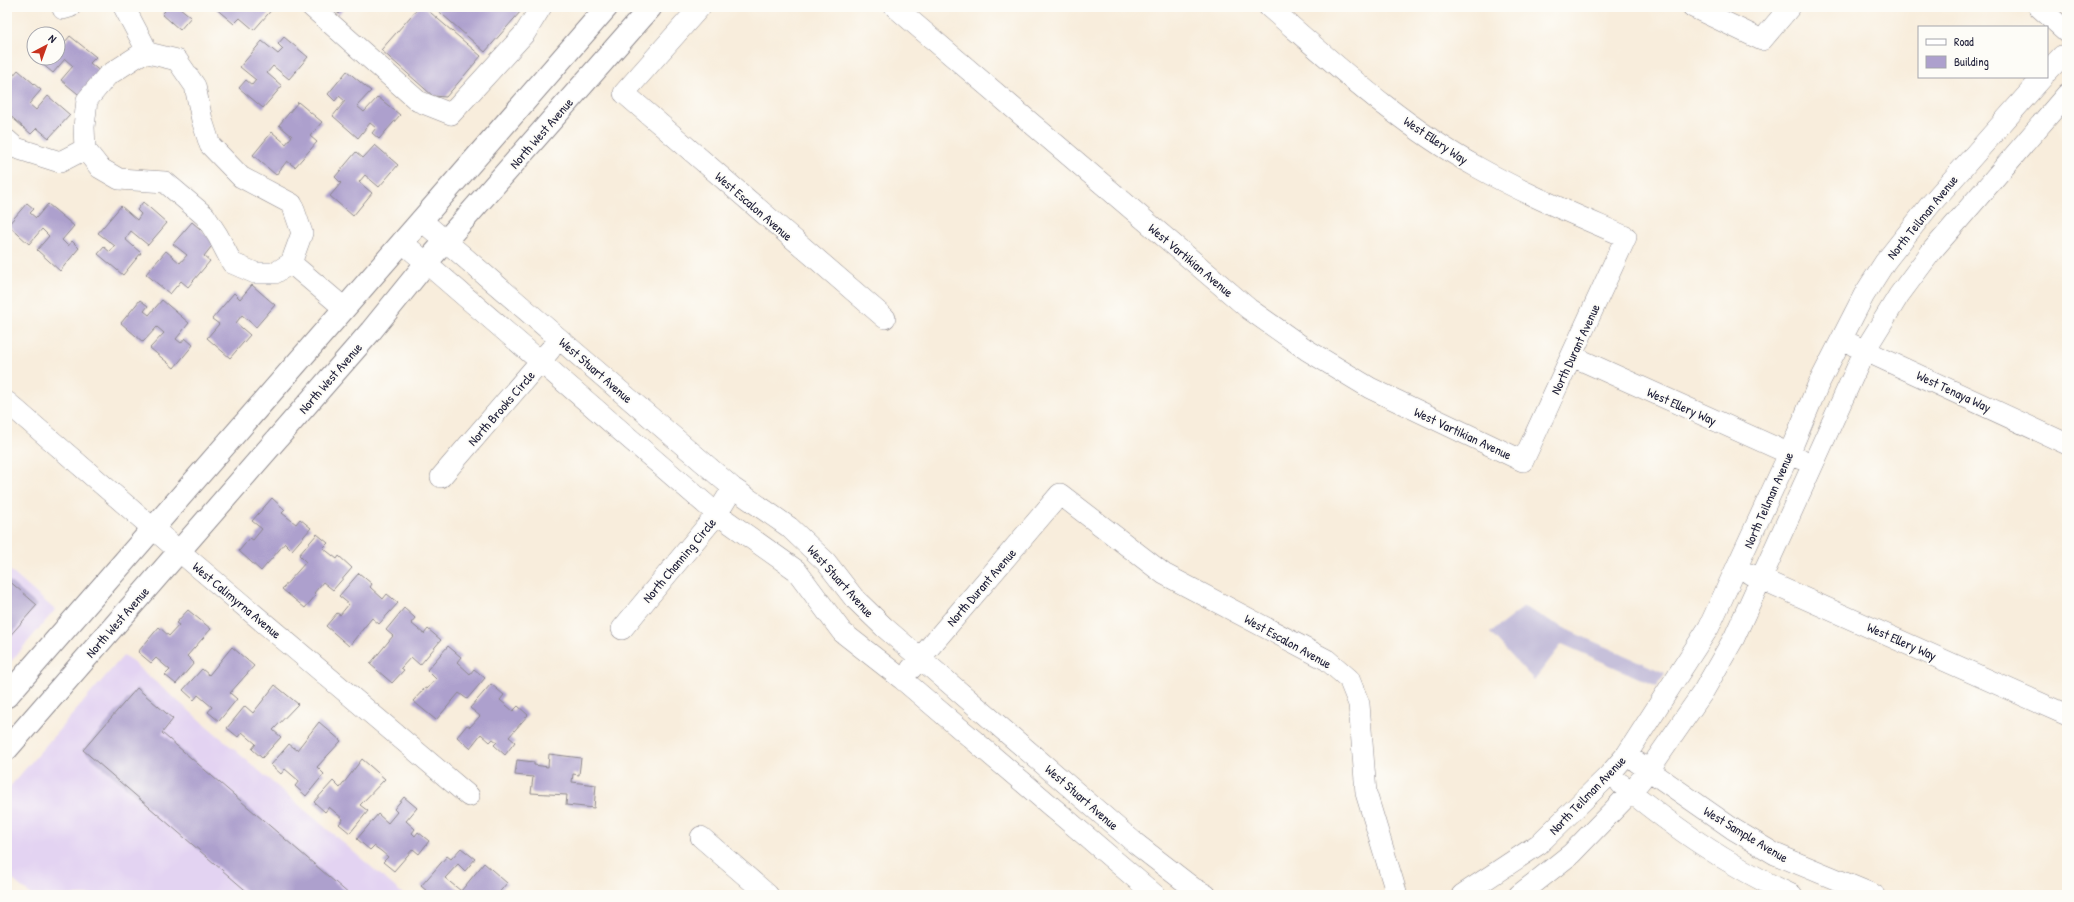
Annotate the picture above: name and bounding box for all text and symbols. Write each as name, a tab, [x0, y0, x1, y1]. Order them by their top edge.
north arrow	[26, 26, 66, 66]
legend	[1918, 26, 2048, 78]
text: N	[46, 31, 59, 46]
text: Road	[1954, 33, 1974, 50]
text: Building	[1954, 53, 1989, 70]
street label: North West Avenue	[505, 94, 577, 172]
street label: West Ellery Way	[1400, 112, 1472, 169]
street label: West Escalon Avenue	[711, 167, 797, 245]
street label: North Teilman Avenue	[1882, 171, 1962, 263]
street label: West Vartikian Avenue	[1145, 219, 1237, 301]
street label: North Durant Avenue	[1546, 301, 1604, 397]
street label: West Stuart Avenue	[555, 333, 637, 407]
street label: North West Avenue	[294, 339, 366, 417]
street label: West Tenaya Way	[1914, 366, 1995, 416]
street label: North Brooks Circle	[463, 367, 539, 449]
street label: West Ellery Way	[1644, 383, 1720, 430]
street label: West Vartikian Avenue	[1411, 403, 1515, 463]
street label: North Teilman Avenue	[1739, 449, 1797, 551]
street label: North Channing Circle	[638, 514, 720, 606]
street label: West Stuart Avenue	[804, 541, 878, 621]
street label: North Durant Avenue	[942, 544, 1020, 630]
street label: West Calimyrna Avenue	[189, 558, 285, 642]
street label: North West Avenue	[81, 583, 153, 661]
street label: West Escalon Avenue	[1241, 610, 1335, 672]
street label: West Ellery Way	[1864, 618, 1940, 665]
street label: North Teilman Avenue	[1545, 752, 1629, 838]
street label: West Stuart Avenue	[1041, 760, 1123, 834]
street label: West Sample Avenue	[1700, 802, 1792, 866]

